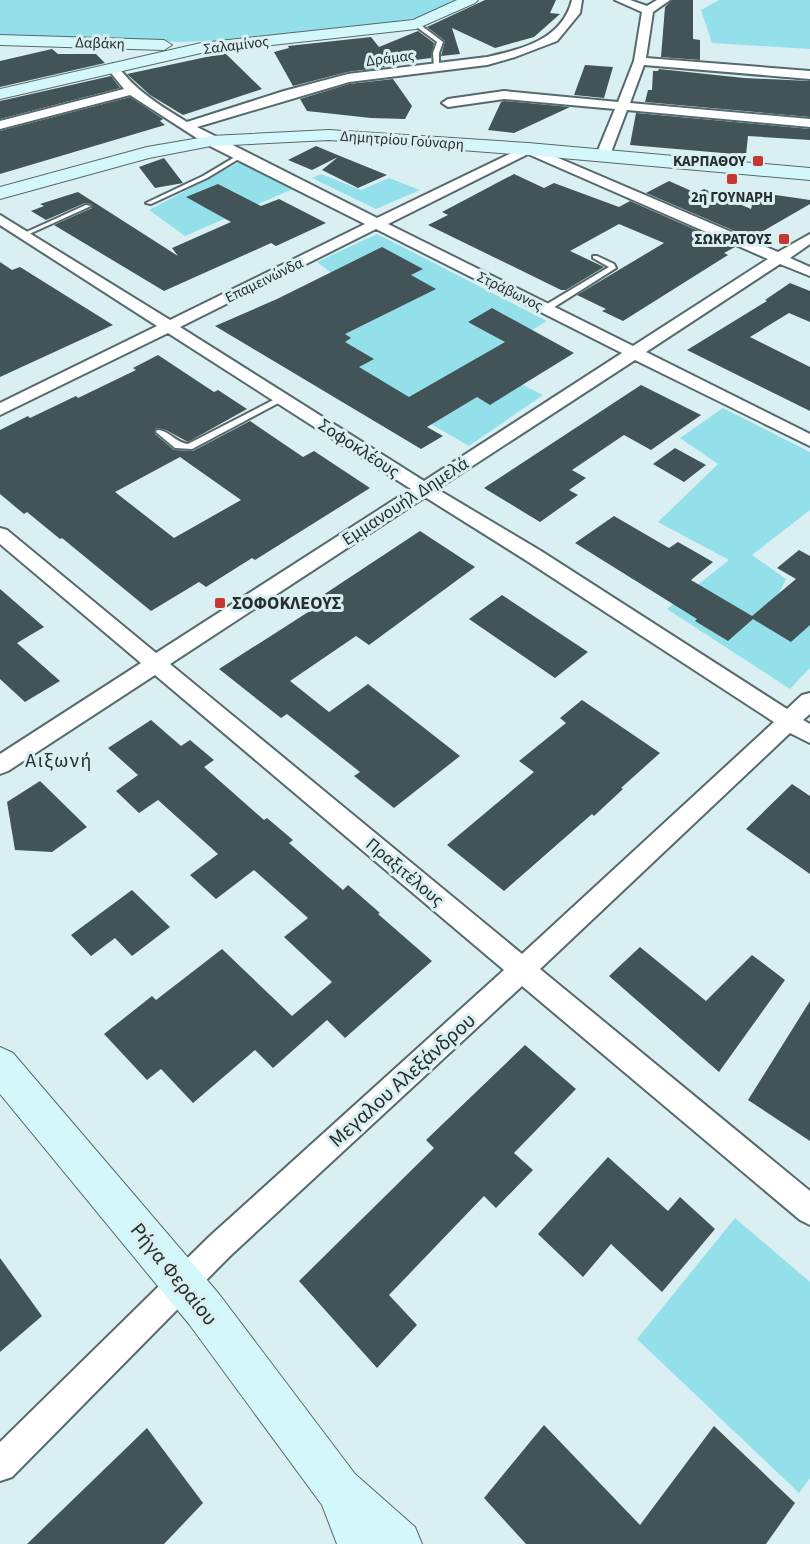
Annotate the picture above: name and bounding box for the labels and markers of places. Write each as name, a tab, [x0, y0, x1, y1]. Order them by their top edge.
place label: ΚΑΡΠΑΘΟΥ	[673, 151, 746, 172]
marker: ΚΑΡΠΑΘΟΥ	[751, 154, 765, 168]
marker: 2η ΓΟΥΝΑΡΗ	[725, 172, 739, 186]
place label: 2η ΓΟΥΝΑΡΗ	[691, 187, 773, 208]
place label: ΣΩΚΡΑΤΟΥΣ	[694, 229, 772, 250]
marker: ΣΩΚΡΑΤΟΥΣ	[777, 232, 791, 246]
place label: ΣΟΦΟΚΛΕΟΥΣ	[232, 591, 342, 616]
marker: ΣΟΦΟΚΛΕΟΥΣ	[213, 596, 227, 610]

